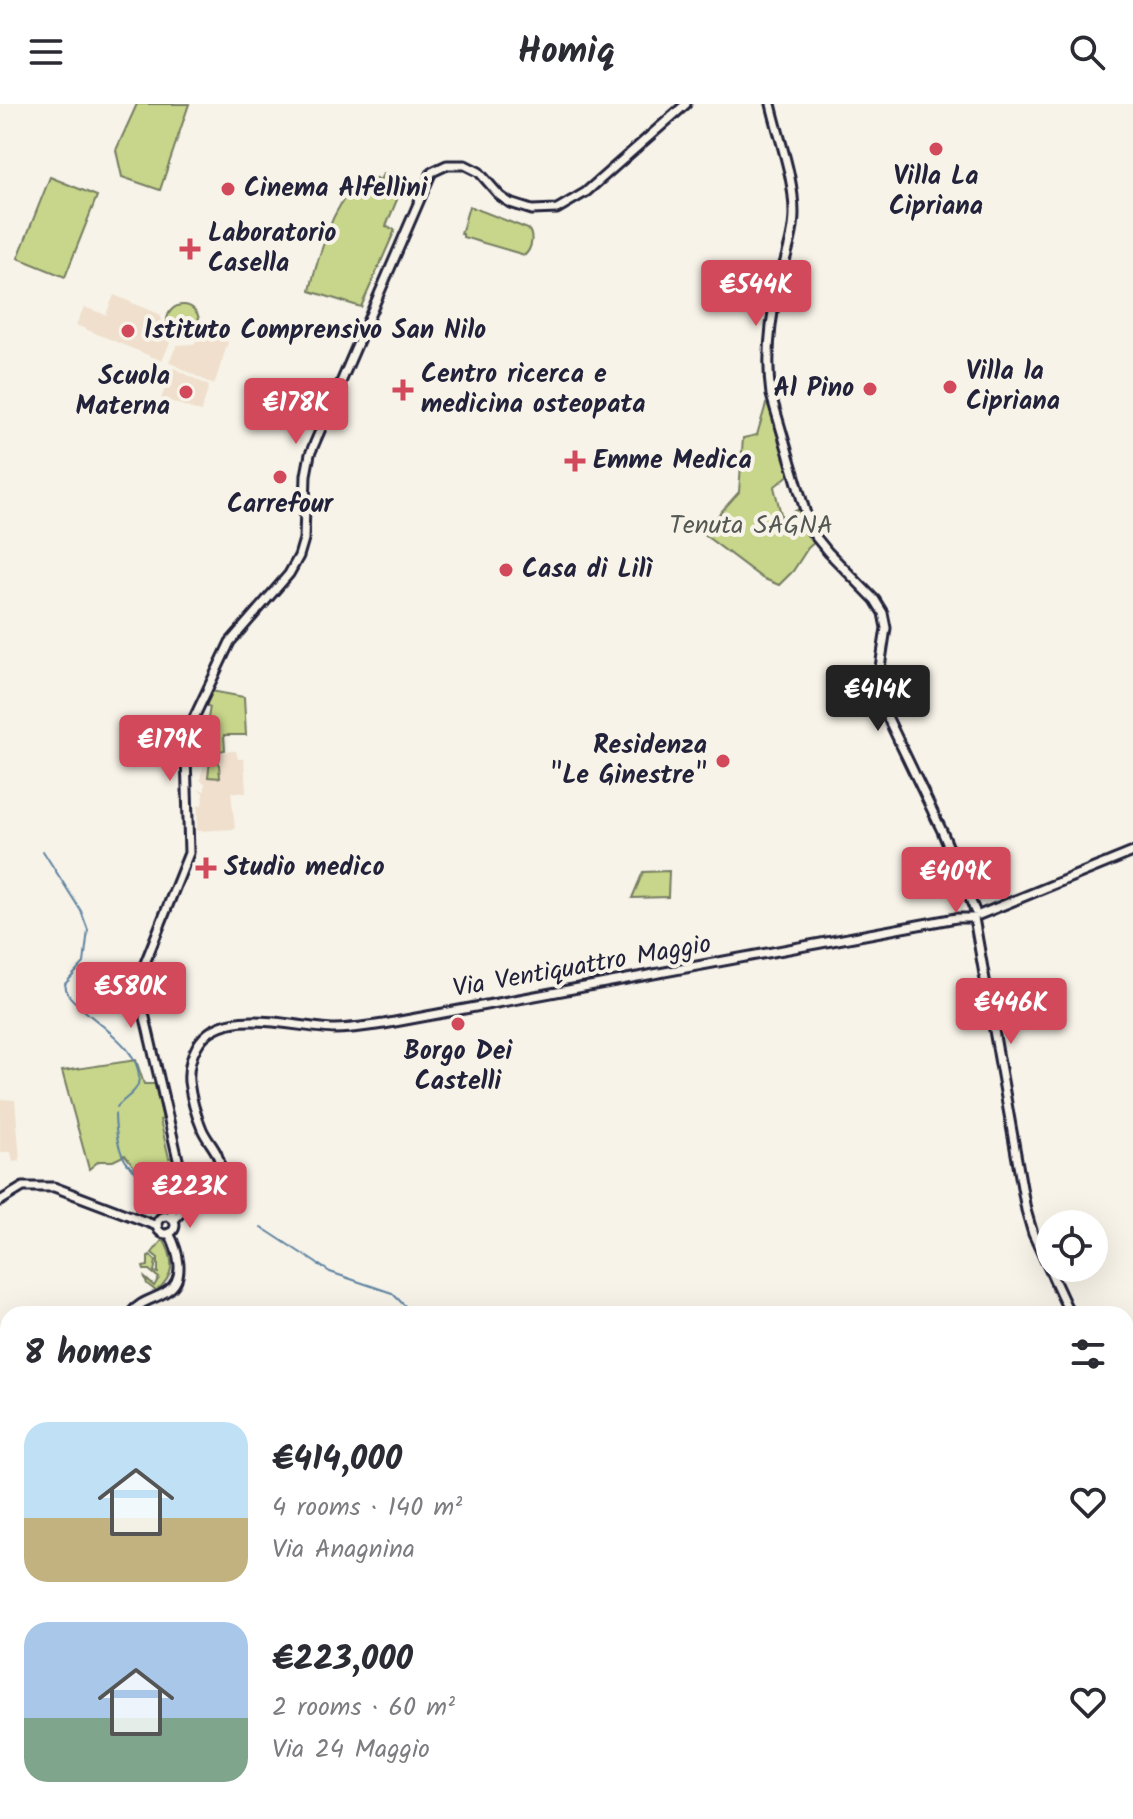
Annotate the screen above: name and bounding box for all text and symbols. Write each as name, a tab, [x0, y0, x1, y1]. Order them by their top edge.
text: Homiq	[518, 24, 615, 81]
icon: menu	[24, 30, 68, 74]
icon: search	[1065, 30, 1109, 74]
marker: Villa La Cipriana	[927, 140, 945, 158]
place label: Villa La Cipriana	[889, 156, 983, 228]
place label: Cinema Alfellini	[244, 168, 429, 210]
marker: Cinema Alfellini	[219, 180, 237, 198]
place label: Laboratorio Casella	[208, 213, 336, 285]
marker: Laboratorio Casella	[179, 238, 201, 260]
pin: €544K	[700, 260, 812, 328]
text: €544K	[719, 265, 793, 307]
place label: Istituto Comprensivo San Nilo	[144, 310, 486, 352]
marker: Istituto Comprensivo San Nilo	[119, 322, 137, 340]
place label: Villa la Cipriana	[966, 351, 1060, 423]
place label: Centro ricerca e medicina osteopata	[421, 354, 645, 426]
place label: Scuola Materna	[76, 356, 170, 428]
place label: Al Pino	[773, 368, 854, 410]
pin: €178K	[240, 378, 352, 446]
marker: Villa la Cipriana	[941, 378, 959, 396]
marker: Centro ricerca e medicina osteopata	[392, 379, 414, 401]
marker: Al Pino	[861, 380, 879, 398]
marker: Scuola Materna	[177, 383, 195, 401]
text: €178K	[262, 383, 330, 425]
place label: Emme Medica	[593, 440, 752, 482]
marker: Emme Medica	[564, 450, 586, 472]
marker: Carrefour	[271, 468, 289, 486]
place label: Carrefour	[227, 484, 335, 526]
park label: Tenuta SAGNA	[669, 505, 833, 547]
place label: Casa di Lilì	[522, 549, 653, 591]
marker: Casa di Lilì	[497, 561, 515, 579]
pin: €414K	[822, 665, 934, 733]
text: €414K	[844, 670, 912, 712]
pin: €179K	[114, 715, 226, 783]
text: €179K	[137, 720, 203, 762]
place label: Residenza "Le Ginestre"	[550, 725, 707, 797]
marker: Residenza "Le Ginestre"	[714, 752, 732, 770]
place label: Studio medico	[224, 847, 385, 889]
pin: €409K	[900, 847, 1012, 915]
text: €409K	[920, 852, 992, 894]
marker: Studio medico	[195, 857, 217, 879]
street label: Via Ventiquattro Maggio	[450, 924, 714, 1010]
pin: €580K	[75, 962, 187, 1030]
text: €580K	[94, 967, 168, 1009]
pin: €446K	[955, 978, 1067, 1046]
text: €446K	[974, 983, 1048, 1025]
marker: Borgo Dei Castelli	[449, 1015, 467, 1033]
place label: Borgo Dei Castelli	[404, 1031, 514, 1103]
pin: €223K	[134, 1162, 246, 1230]
text: €223K	[152, 1167, 228, 1209]
map controls	[1036, 1210, 1108, 1282]
button: locate	[1036, 1210, 1108, 1282]
text: 8 homes	[24, 1327, 152, 1381]
icon: filters	[1066, 1332, 1110, 1376]
text: €414,000	[272, 1433, 402, 1487]
icon: home	[88, 1454, 184, 1550]
icon: heart	[1066, 1480, 1110, 1524]
text: 4 rooms · 140 m²	[272, 1487, 462, 1529]
text: Via Anagnina	[272, 1529, 415, 1571]
text: €223,000	[272, 1633, 413, 1687]
icon: home	[88, 1654, 184, 1750]
icon: heart	[1066, 1680, 1110, 1724]
text: 2 rooms · 60 m²	[272, 1687, 455, 1729]
text: Via 24 Maggio	[272, 1729, 430, 1771]

